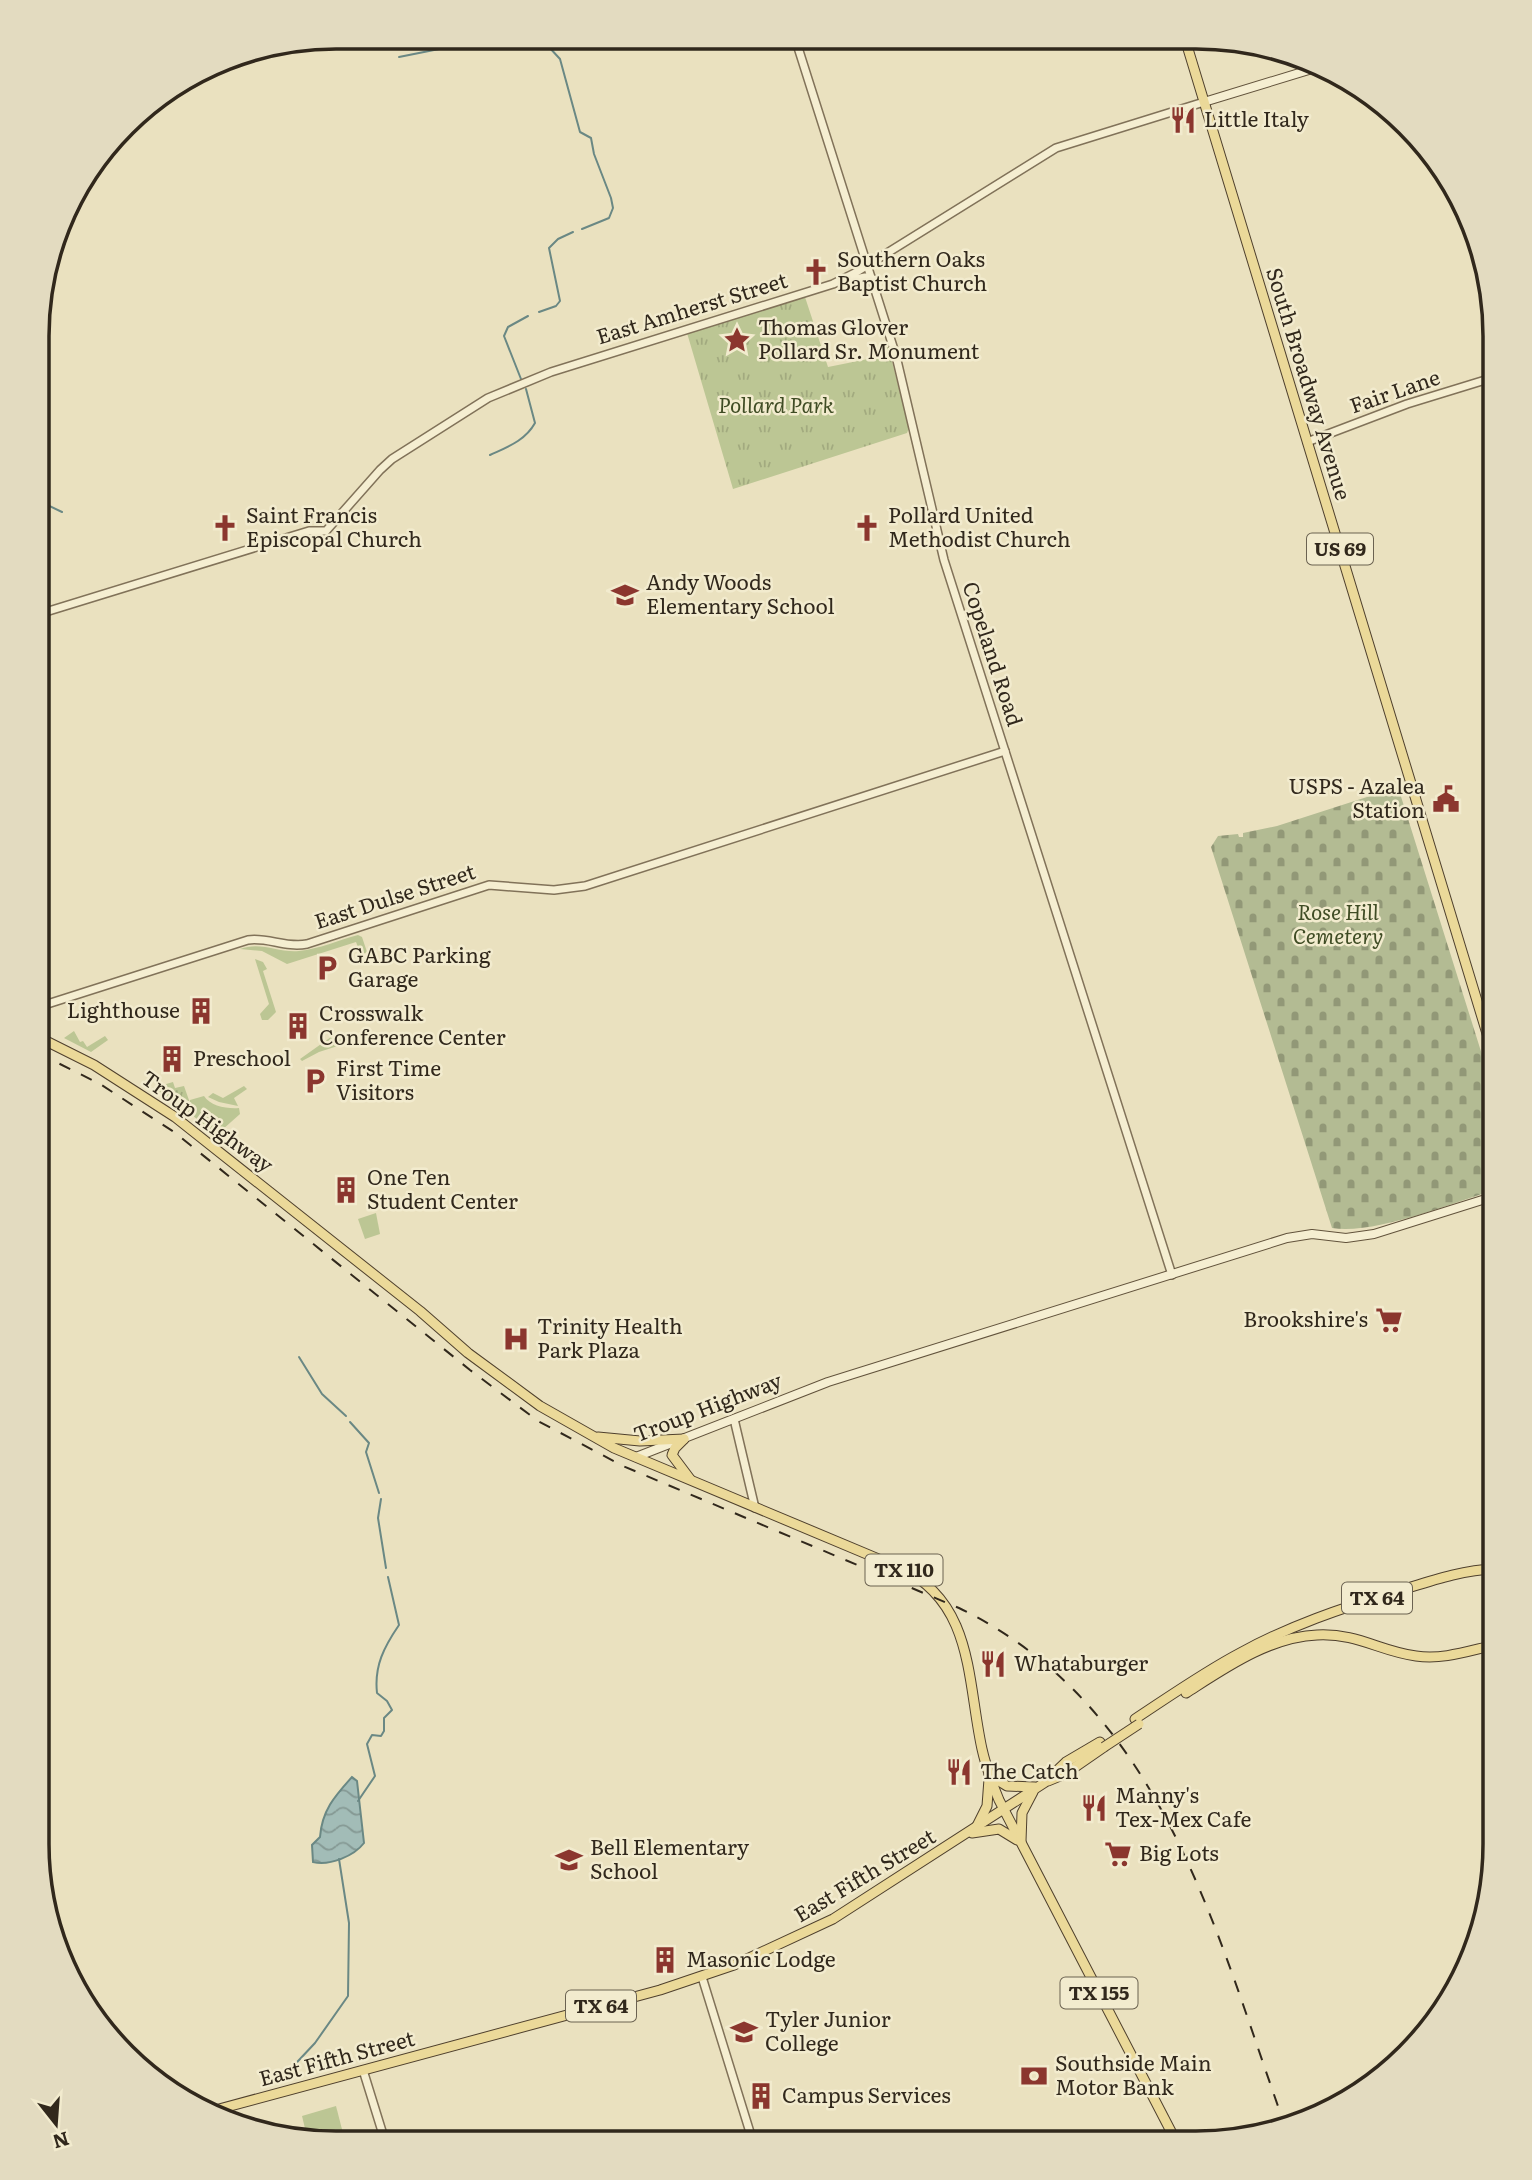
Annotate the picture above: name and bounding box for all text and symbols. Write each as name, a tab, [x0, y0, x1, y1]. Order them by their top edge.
place label: Little Italy	[1204, 102, 1310, 133]
restaurant icon: Little Italy	[1168, 105, 1198, 135]
place label: Southern Oaks Baptist Church	[837, 242, 987, 297]
church icon: Southern Oaks Baptist Church	[801, 257, 831, 287]
street label: East Amherst Street	[592, 263, 791, 350]
street label: South Broadway Avenue	[1260, 263, 1361, 503]
place label: Thomas Glover Pollard Sr. Monument	[758, 310, 980, 365]
place icon: Thomas Glover Pollard Sr. Monument	[722, 325, 752, 355]
street label: Fair Lane	[1345, 360, 1444, 420]
park label: Pollard Park	[718, 388, 834, 419]
place label: Saint Francis Episcopal Church	[246, 498, 422, 553]
place label: Pollard United Methodist Church	[888, 498, 1071, 553]
church icon: Saint Francis Episcopal Church	[210, 513, 240, 543]
church icon: Pollard United Methodist Church	[852, 513, 882, 543]
road number: US 69	[1307, 534, 1373, 564]
place label: Andy Woods Elementary School	[646, 565, 835, 620]
street label: Copeland Road	[956, 577, 1032, 730]
school or university icon: Andy Woods Elementary School	[610, 580, 640, 610]
place label: USPS - Azalea Station	[1289, 769, 1426, 824]
public building icon: USPS - Azalea Station	[1431, 784, 1461, 814]
street label: East Dulse Street	[310, 854, 479, 935]
park label: Rose Hill Cemetery	[1293, 895, 1383, 950]
place label: GABC Parking Garage	[348, 938, 491, 993]
parking icon: GABC Parking Garage	[312, 953, 342, 983]
place label: Lighthouse	[67, 993, 180, 1024]
building icon: Lighthouse	[186, 996, 216, 1026]
place label: Crosswalk Conference Center	[319, 996, 506, 1051]
building icon: Crosswalk Conference Center	[283, 1011, 313, 1041]
place label: Preschool	[193, 1041, 291, 1072]
building icon: Preschool	[157, 1044, 187, 1074]
place label: First Time Visitors	[336, 1051, 441, 1106]
street label: Troup Highway	[136, 1061, 282, 1179]
parking icon: First Time Visitors	[300, 1066, 330, 1096]
place label: One Ten Student Center	[367, 1160, 518, 1215]
building icon: One Ten Student Center	[331, 1175, 361, 1205]
place label: Brookshire's	[1243, 1302, 1368, 1333]
supermarket icon: Brookshire's	[1374, 1305, 1404, 1335]
place label: Trinity Health Park Plaza	[537, 1309, 683, 1364]
hospital icon: Trinity Health Park Plaza	[501, 1324, 531, 1354]
street label: Troup Highway	[628, 1363, 787, 1448]
road number: TX 110	[866, 1554, 942, 1586]
road number: TX 64	[1342, 1582, 1412, 1614]
place label: Whataburger	[1014, 1646, 1148, 1677]
restaurant icon: Whataburger	[978, 1649, 1008, 1679]
place label: The Catch	[980, 1754, 1079, 1785]
restaurant icon: The Catch	[944, 1757, 974, 1787]
place label: Manny's Tex-Mex Cafe	[1115, 1778, 1252, 1833]
restaurant icon: Manny's Tex-Mex Cafe	[1079, 1793, 1109, 1823]
street label: East Fifth Street	[787, 1819, 941, 1928]
place label: Bell Elementary School	[590, 1830, 750, 1885]
place label: Big Lots	[1139, 1836, 1219, 1867]
supermarket icon: Big Lots	[1103, 1839, 1133, 1869]
school or university icon: Bell Elementary School	[554, 1845, 584, 1875]
place label: Masonic Lodge	[686, 1942, 836, 1973]
building icon: Masonic Lodge	[650, 1945, 680, 1975]
road number: TX 155	[1060, 1978, 1138, 2008]
road number: TX 64	[566, 1990, 636, 2022]
place label: Tyler Junior College	[765, 2002, 891, 2057]
school or university icon: Tyler Junior College	[729, 2017, 759, 2047]
street label: East Fifth Street	[255, 2021, 418, 2092]
place label: Southside Main Motor Bank	[1055, 2046, 1212, 2101]
bank icon: Southside Main Motor Bank	[1019, 2061, 1049, 2091]
place label: Campus Services	[782, 2078, 951, 2109]
building icon: Campus Services	[746, 2081, 776, 2111]
north arrow	[21, 2089, 91, 2159]
text: N	[49, 2125, 73, 2157]

